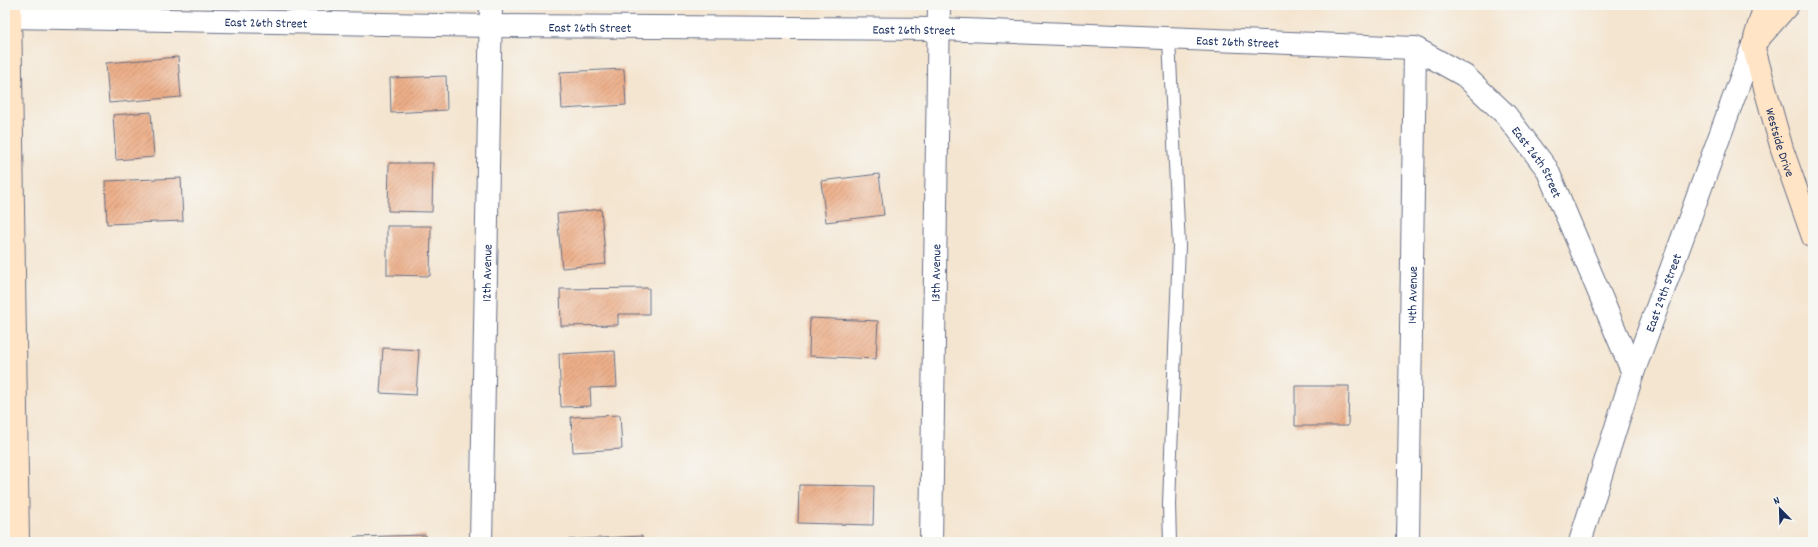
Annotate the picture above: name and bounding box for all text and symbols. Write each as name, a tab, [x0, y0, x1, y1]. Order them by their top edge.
street label: East 26th Street	[224, 14, 308, 35]
street label: East 26th Street	[548, 19, 632, 39]
street label: East 26th Street	[872, 22, 956, 42]
street label: East 26th Street	[1196, 32, 1279, 55]
street label: Westside Drive	[1759, 106, 1798, 180]
street label: East 26th Street	[1506, 123, 1565, 202]
street label: 12th Avenue	[478, 244, 499, 302]
street label: 13th Avenue	[928, 244, 947, 302]
street label: East 29th Street	[1642, 251, 1688, 335]
street label: 14th Avenue	[1404, 266, 1424, 324]
north arrow	[1760, 489, 1800, 529]
text: N	[1771, 493, 1783, 510]

